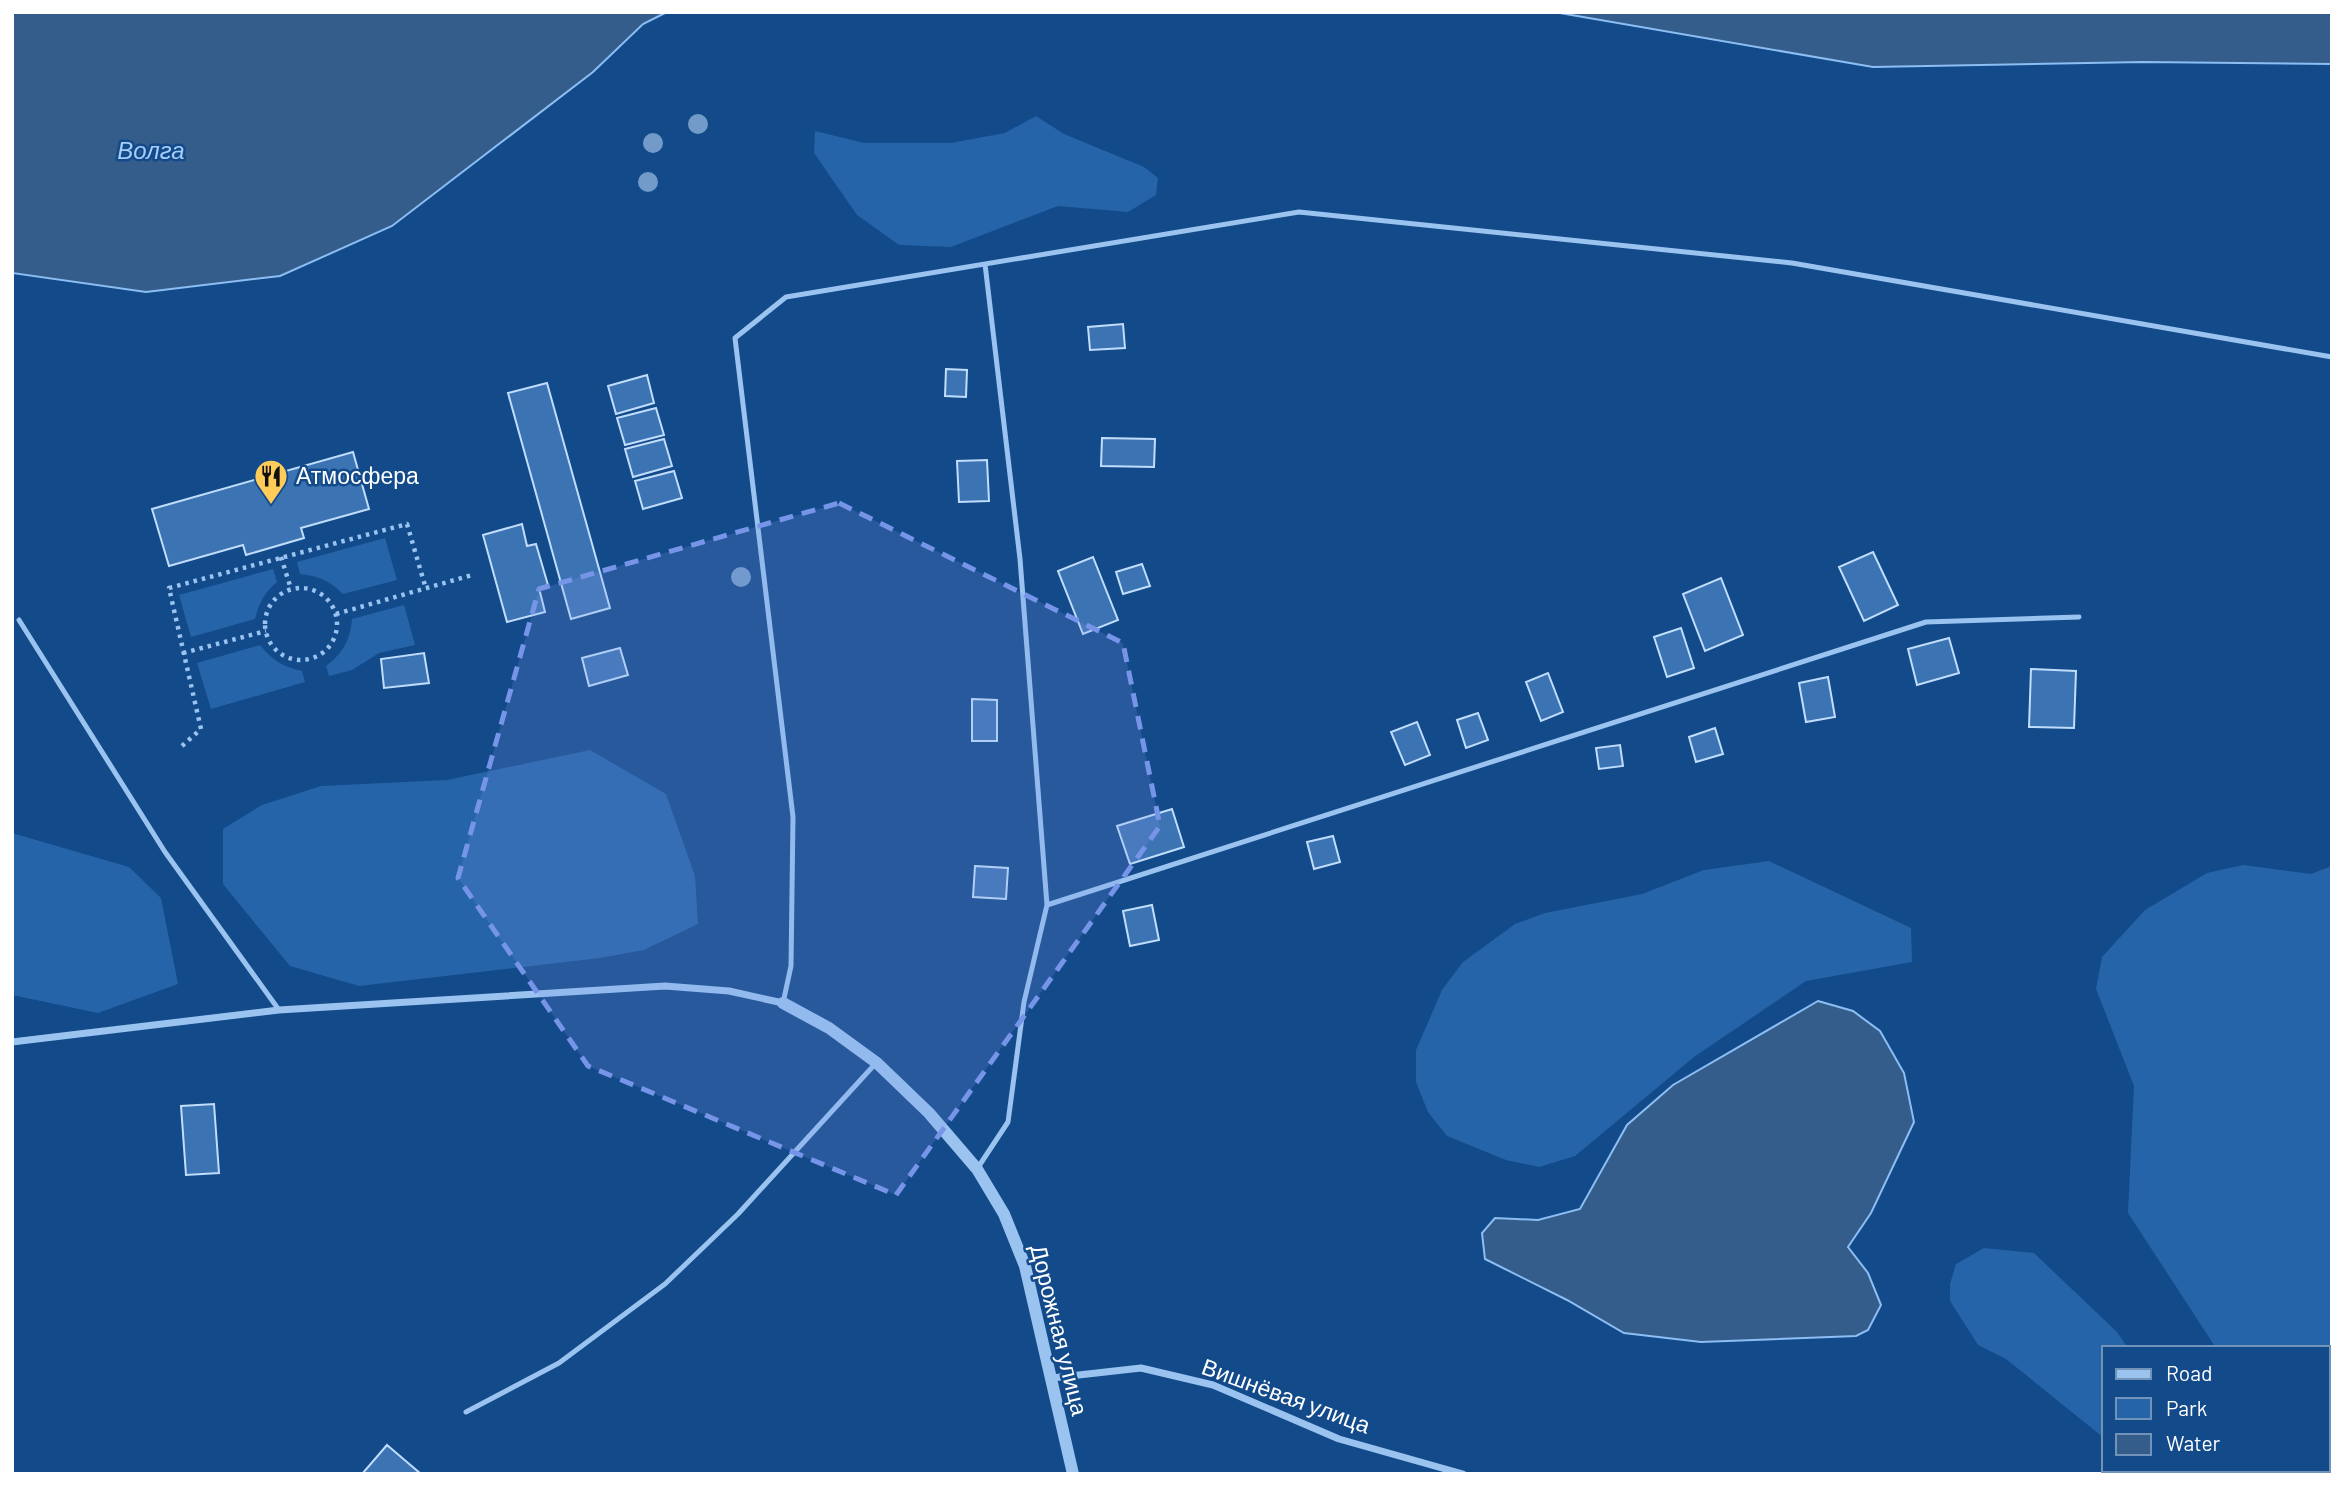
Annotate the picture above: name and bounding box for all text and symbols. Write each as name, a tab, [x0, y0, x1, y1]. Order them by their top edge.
water label: Волга	[117, 135, 185, 164]
restaurant icon: Атмосфера	[252, 457, 290, 506]
place label: Атмосфера	[296, 461, 419, 489]
street label: Дорожная улица	[1025, 1241, 1095, 1418]
legend	[2102, 1346, 2330, 1472]
street label: Вишнёвая улица	[1198, 1352, 1375, 1439]
text: Road	[2166, 1360, 2212, 1385]
text: Park	[2166, 1395, 2207, 1420]
text: Water	[2166, 1430, 2221, 1455]

